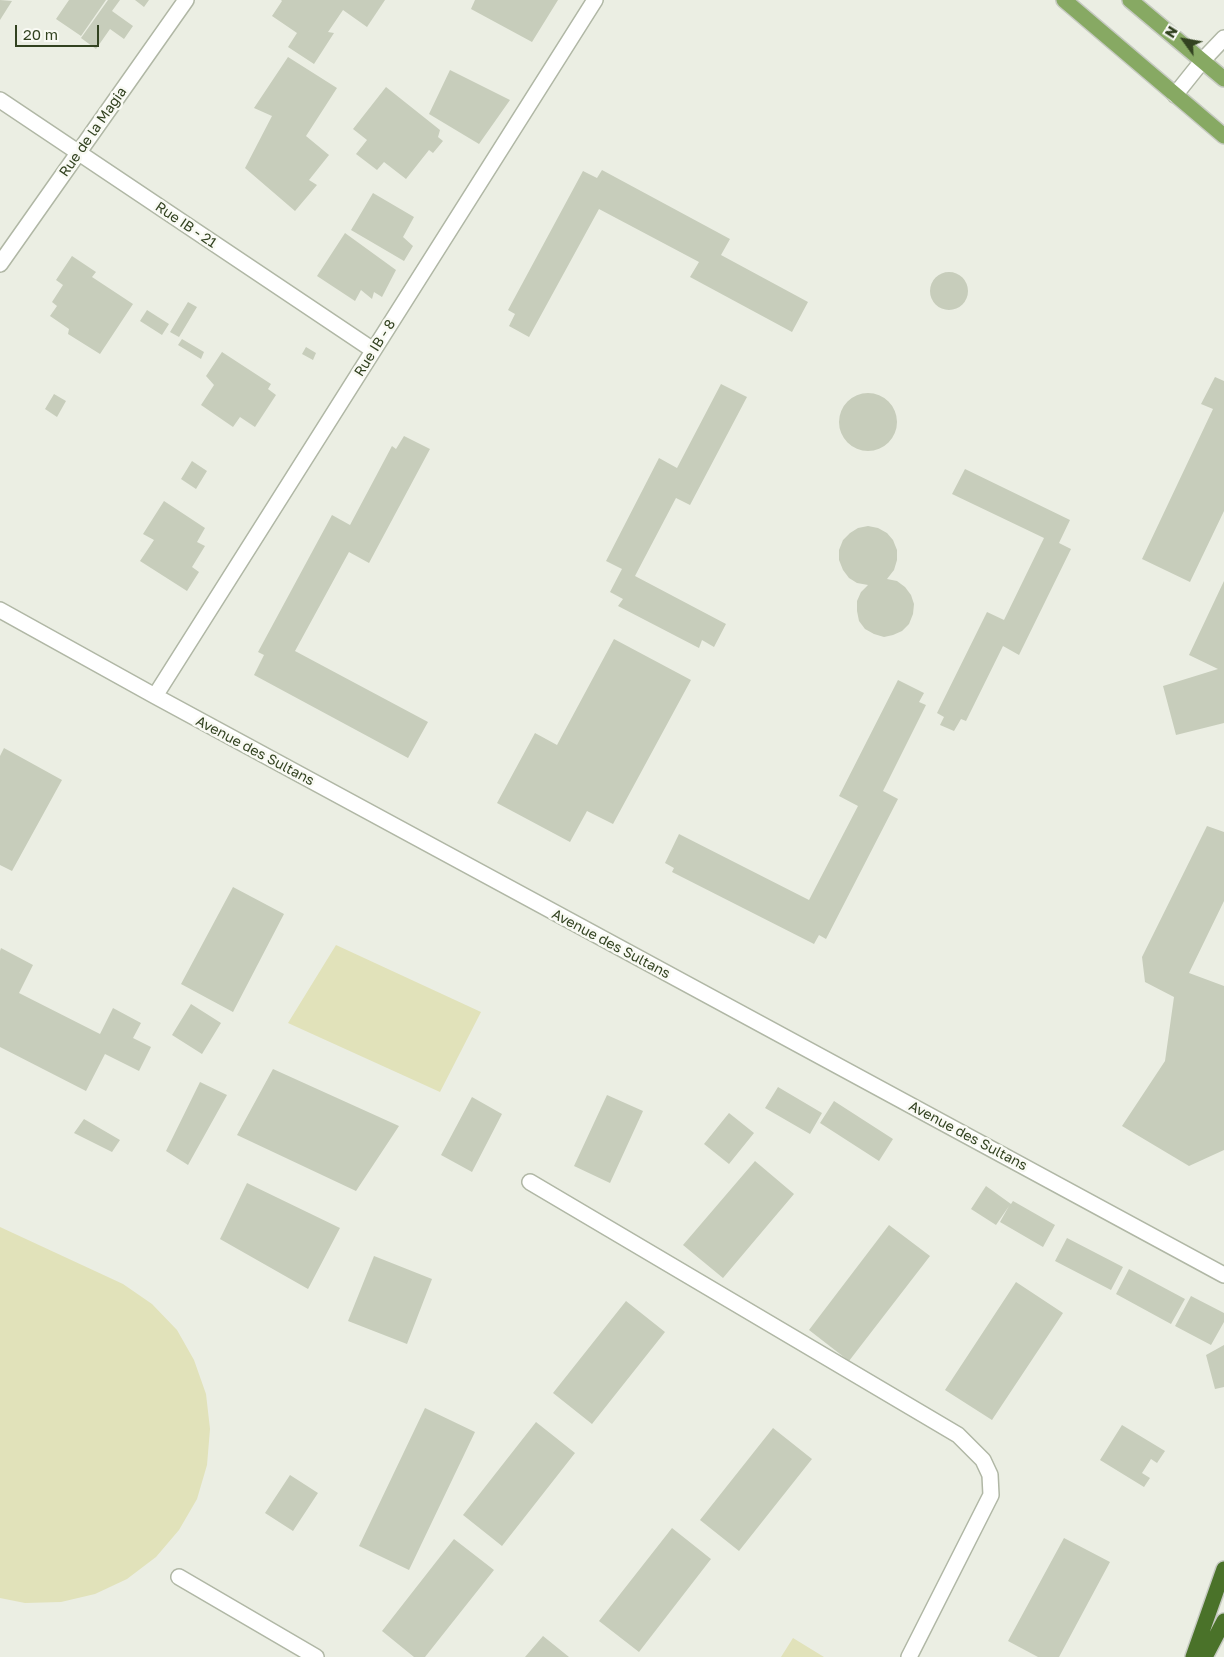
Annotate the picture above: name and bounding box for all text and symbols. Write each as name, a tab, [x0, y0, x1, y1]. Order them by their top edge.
scale bar	[18, 15, 101, 47]
north arrow	[1159, 15, 1209, 65]
text: N	[1161, 23, 1181, 41]
text: 20 m	[23, 25, 58, 43]
street label: Rue de la Magia	[56, 84, 130, 180]
street label: Rue IB - 21	[152, 198, 220, 252]
street label: Rue IB - 8	[351, 316, 399, 380]
street label: Avenue des Sultans	[193, 713, 317, 789]
street label: Avenue des Sultans	[549, 906, 673, 982]
street label: Avenue des Sultans	[906, 1098, 1030, 1174]

